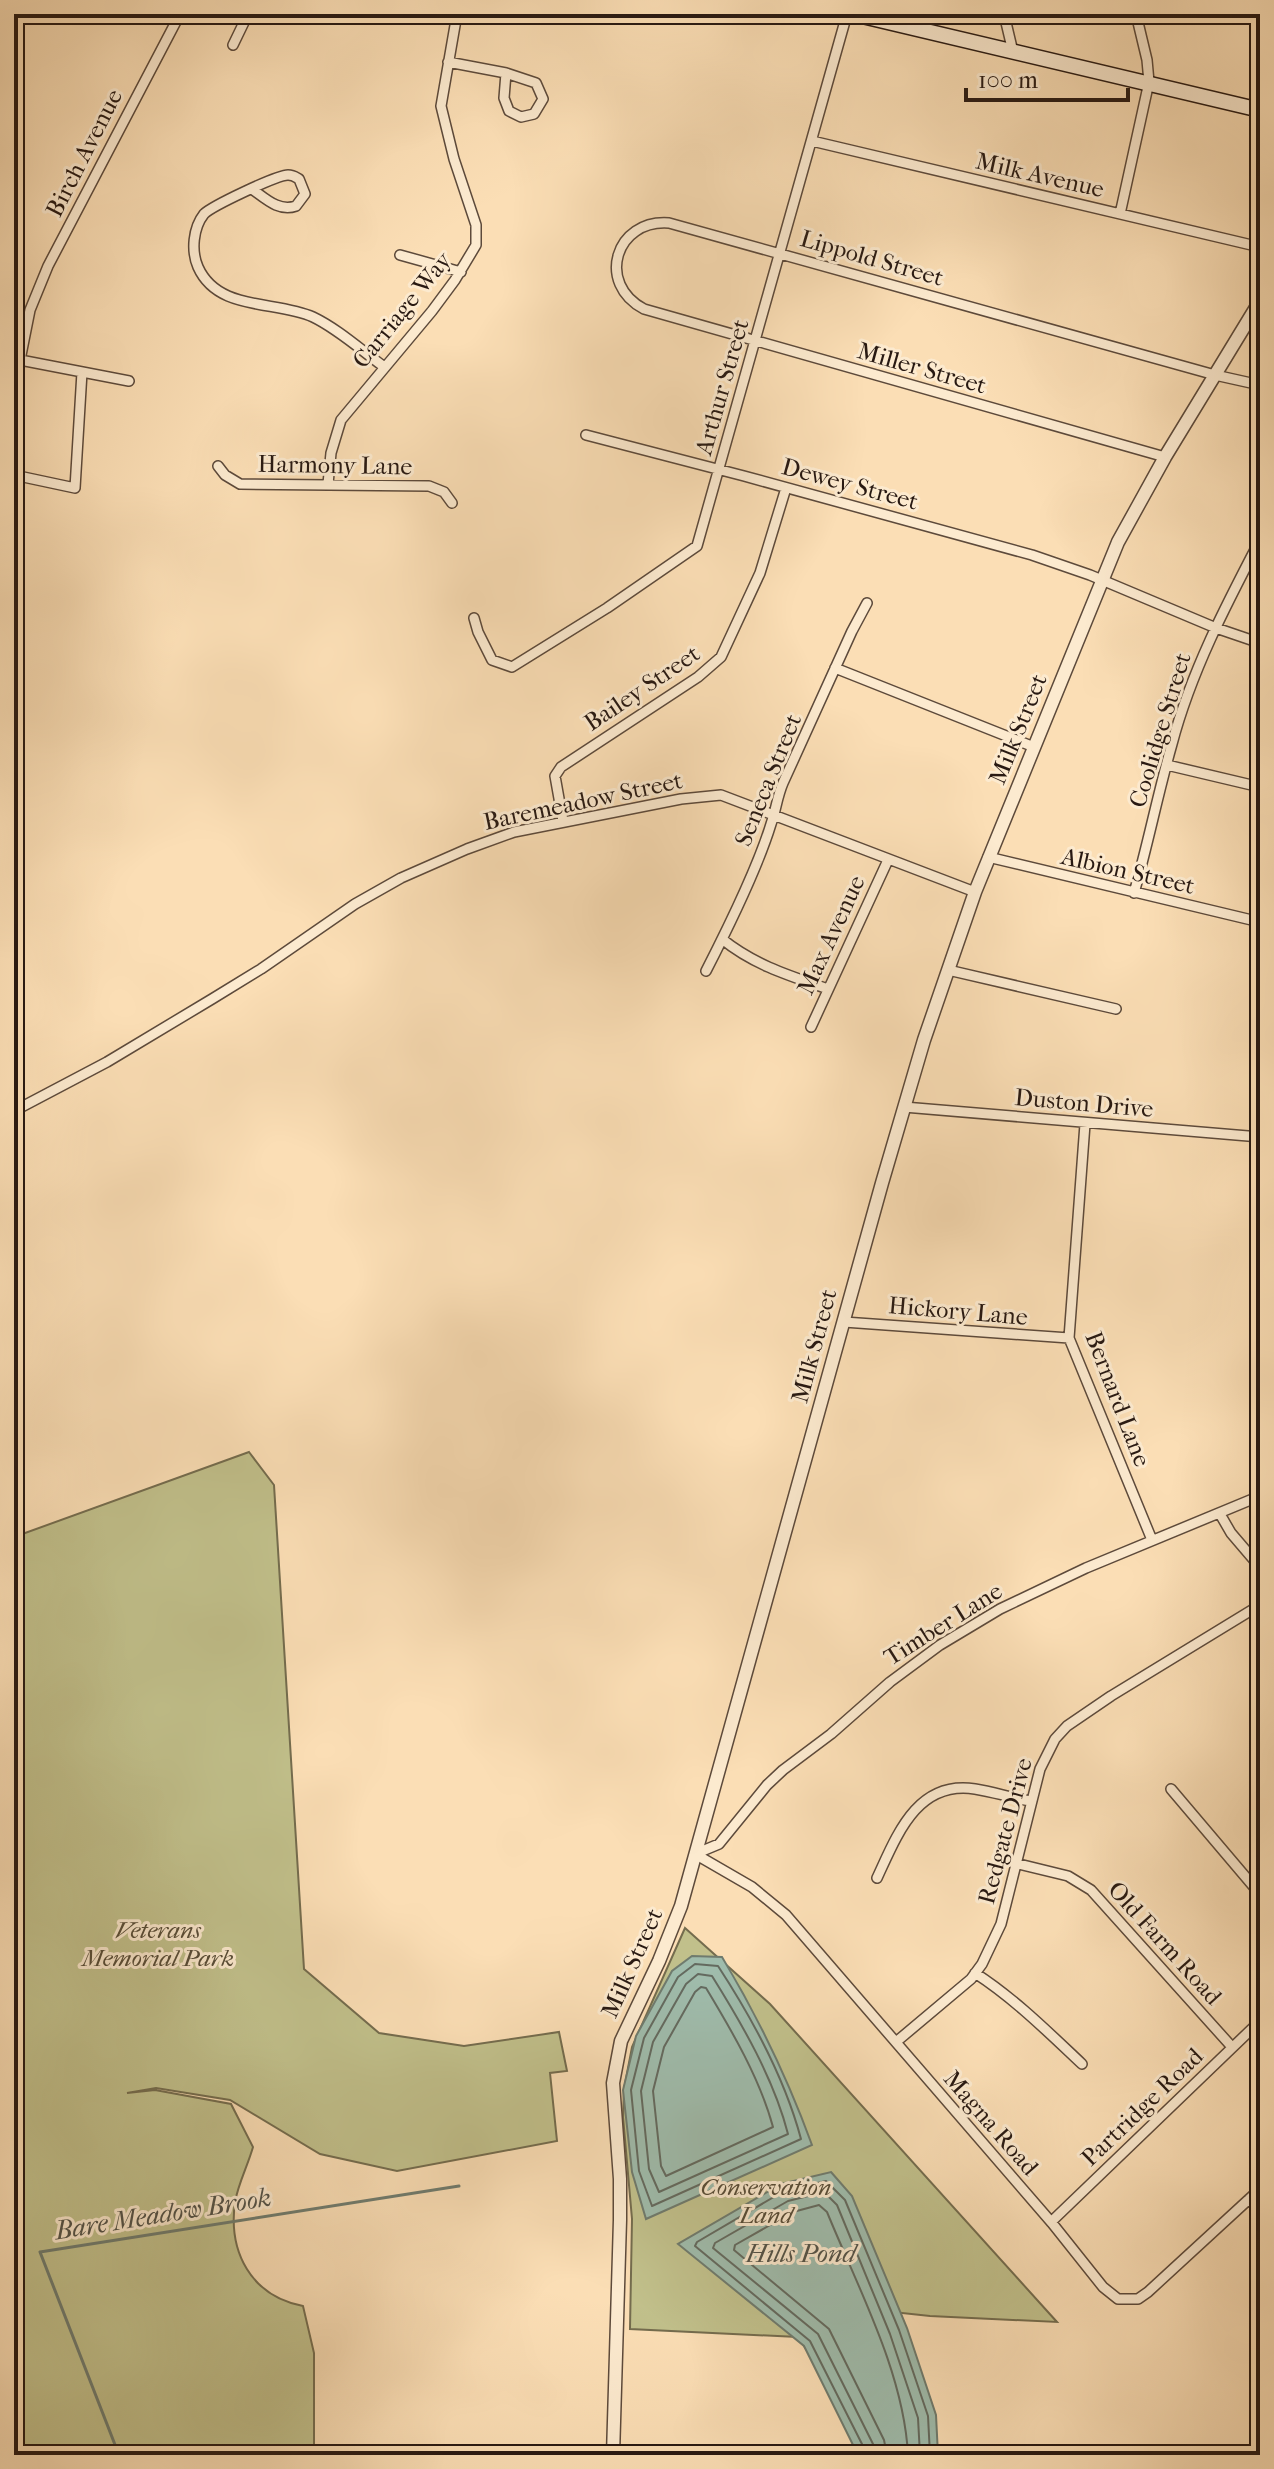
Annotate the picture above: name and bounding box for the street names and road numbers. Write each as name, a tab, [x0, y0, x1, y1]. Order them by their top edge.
street label: Birch Avenue	[40, 84, 128, 221]
street label: Milk Avenue	[973, 147, 1107, 203]
street label: Lippold Street	[797, 224, 947, 292]
street label: Carriage Way	[347, 245, 458, 374]
street label: Arthur Street	[689, 315, 755, 459]
street label: Miller Street	[854, 336, 990, 400]
street label: Harmony Lane	[257, 450, 413, 480]
street label: Dewey Street	[779, 452, 922, 516]
street label: Bailey Street	[579, 639, 705, 737]
street label: Coolidge Street	[1123, 649, 1197, 811]
street label: Milk Street	[983, 669, 1053, 788]
street label: Seneca Street	[729, 709, 807, 850]
street label: Baremeadow Street	[481, 766, 685, 836]
street label: Albion Street	[1058, 842, 1198, 900]
street label: Max Avenue	[791, 871, 871, 999]
street label: Duston Drive	[1014, 1083, 1155, 1123]
street label: Milk Street	[785, 1286, 843, 1406]
street label: Hickory Lane	[887, 1291, 1029, 1331]
street label: Bernard Lane	[1079, 1328, 1157, 1471]
street label: Timber Lane	[879, 1577, 1007, 1671]
street label: Redgate Drive	[972, 1755, 1038, 1907]
street label: Old Farm Road	[1102, 1876, 1228, 2011]
street label: Milk Street	[596, 1904, 669, 2022]
street label: Partridge Road	[1076, 2042, 1209, 2172]
street label: Magna Road	[938, 2065, 1045, 2182]

